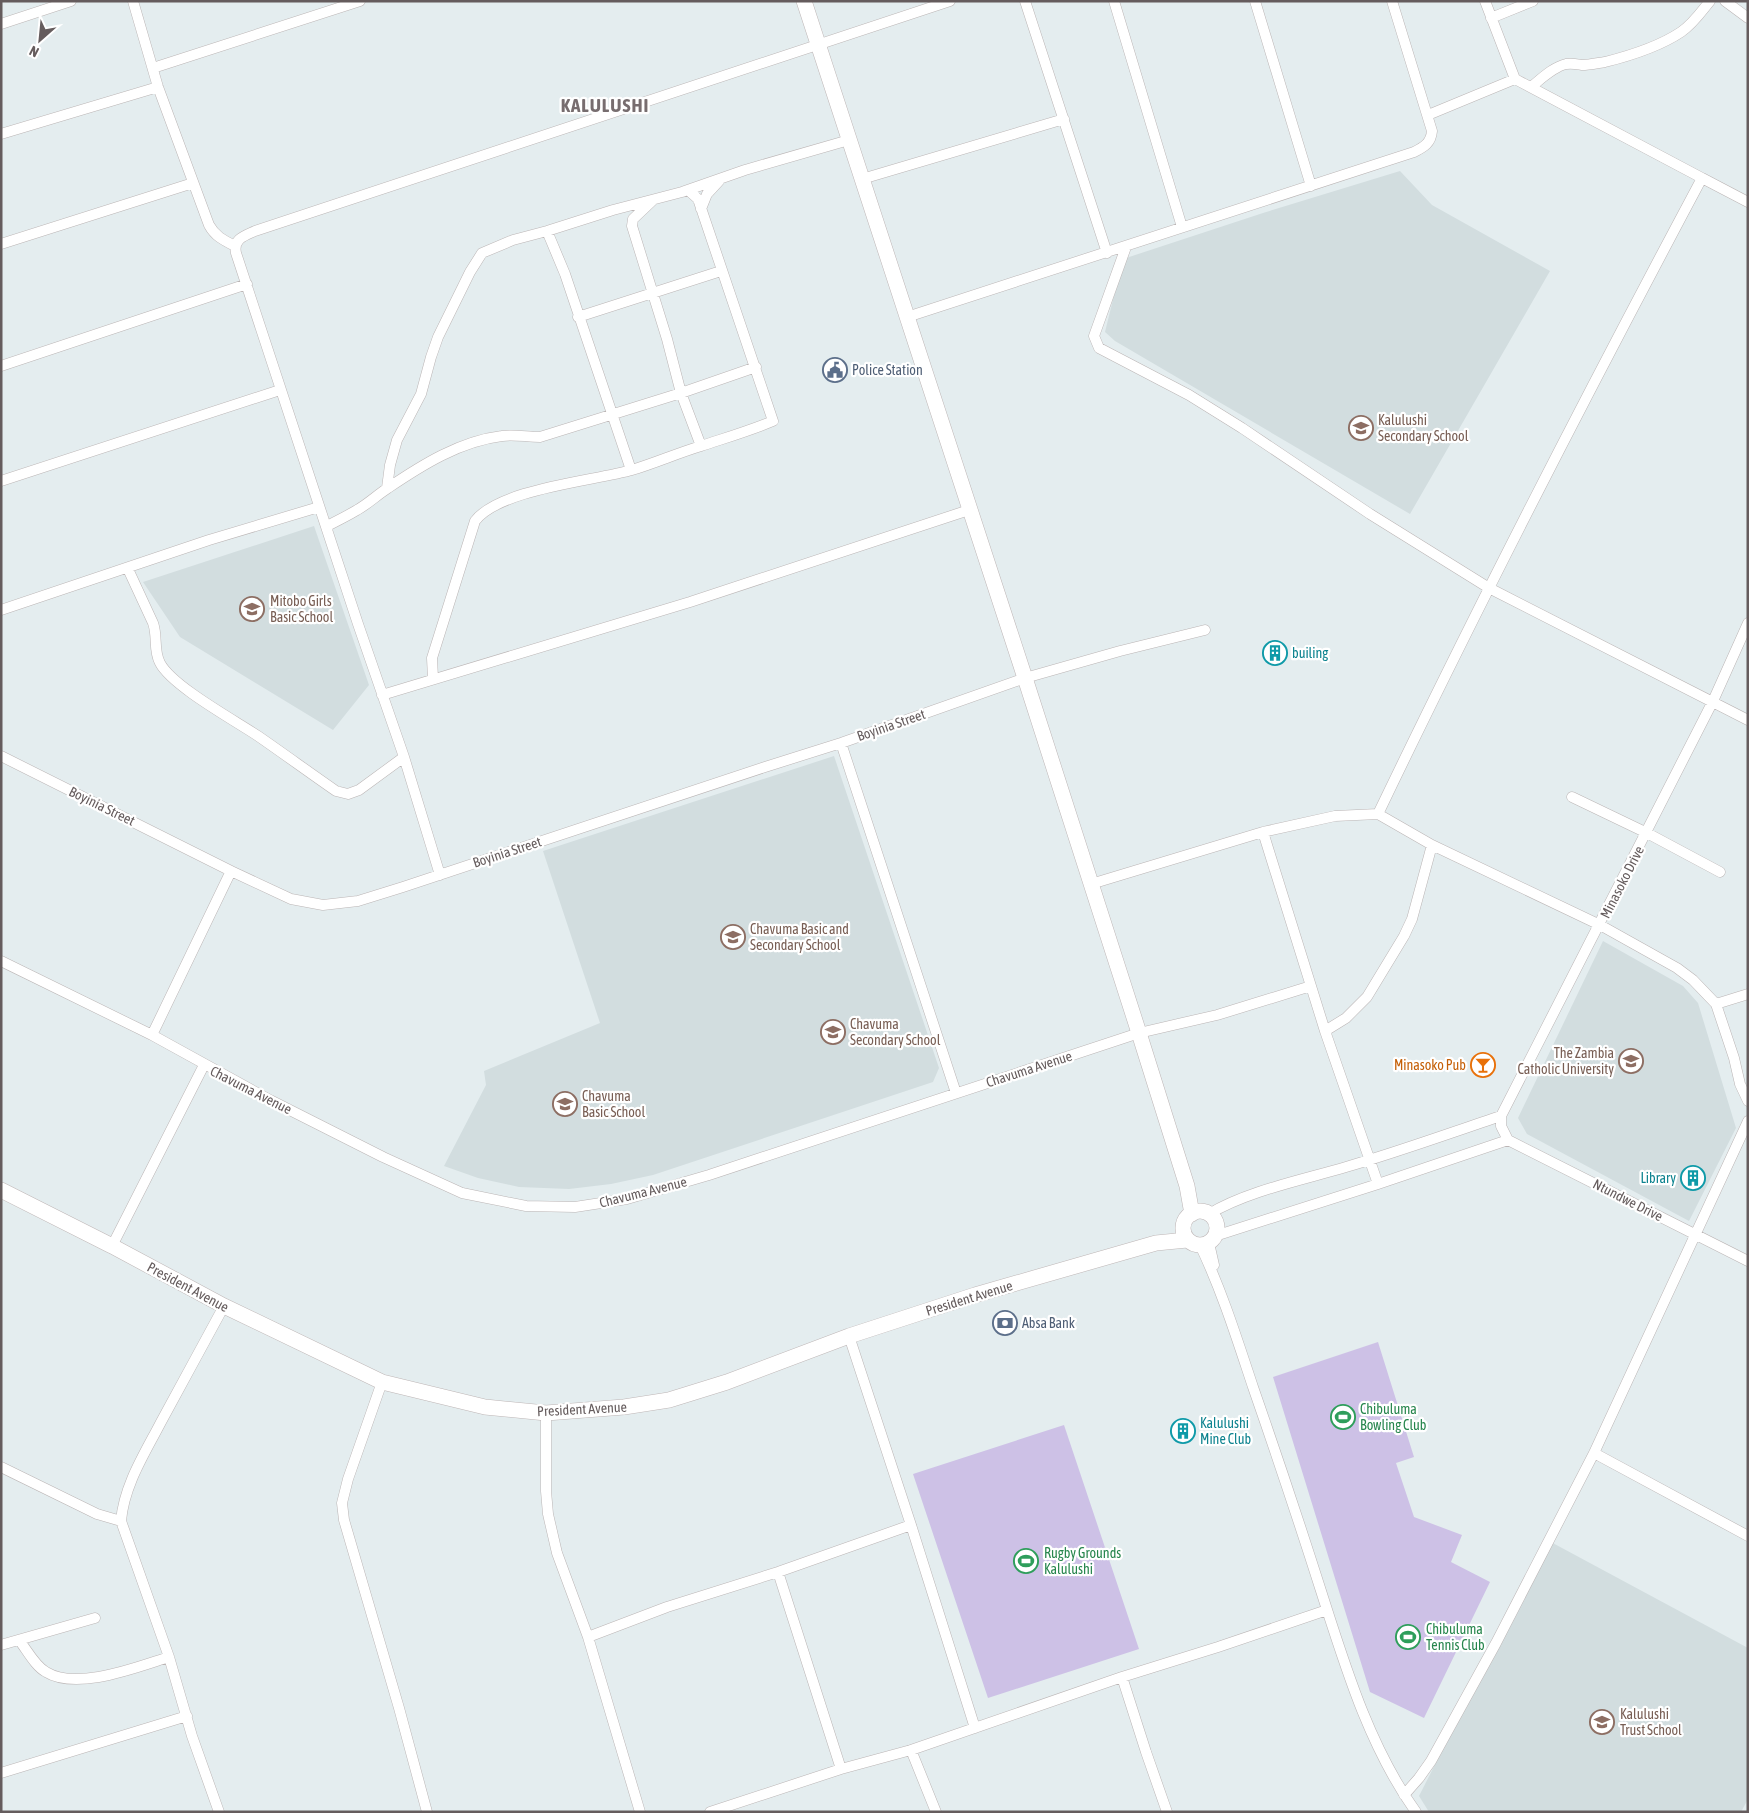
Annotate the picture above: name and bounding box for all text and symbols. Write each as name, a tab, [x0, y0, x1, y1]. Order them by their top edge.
north arrow	[15, 15, 65, 65]
text: N	[27, 43, 41, 61]
district label: KALULUSHI	[561, 94, 649, 116]
public building icon: Police Station	[822, 357, 848, 383]
place label: Police Station	[852, 362, 923, 378]
place label: Kalulushi Secondary School	[1378, 412, 1469, 444]
school or university icon: Kalulushi Secondary School	[1348, 415, 1374, 441]
place label: Mitobo Girls Basic School	[270, 593, 333, 625]
school or university icon: Mitobo Girls Basic School	[239, 596, 265, 622]
building icon: builing	[1262, 640, 1288, 666]
place label: builing	[1292, 645, 1328, 661]
street label: Boyinia Street	[855, 706, 927, 744]
street label: Boyinia Street	[66, 783, 138, 829]
street label: Boyinia Street	[471, 833, 543, 871]
street label: Minasoko Drive	[1597, 843, 1647, 921]
place label: Chavuma Basic and Secondary School	[750, 921, 849, 953]
school or university icon: Chavuma Basic and Secondary School	[720, 924, 746, 950]
place label: Chavuma Secondary School	[850, 1016, 941, 1048]
school or university icon: Chavuma Secondary School	[820, 1019, 846, 1045]
place label: The Zambia Catholic University	[1517, 1045, 1614, 1077]
street label: Chavuma Avenue	[984, 1048, 1074, 1090]
school or university icon: The Zambia Catholic University	[1618, 1048, 1644, 1074]
bar icon: Minasoko Pub	[1470, 1052, 1496, 1078]
place label: Minasoko Pub	[1394, 1057, 1466, 1073]
street label: Chavuma Avenue	[208, 1063, 294, 1117]
place label: Chavuma Basic School	[582, 1088, 645, 1120]
school or university icon: Chavuma Basic School	[552, 1091, 578, 1117]
building icon: Library	[1680, 1165, 1706, 1191]
place label: Library	[1640, 1170, 1676, 1186]
street label: Chavuma Avenue	[598, 1173, 688, 1211]
street label: Ntundwe Drive	[1590, 1176, 1666, 1224]
street label: President Avenue	[145, 1259, 231, 1315]
street label: President Avenue	[924, 1277, 1014, 1319]
bank icon: Absa Bank	[992, 1310, 1018, 1336]
place label: Absa Bank	[1022, 1315, 1075, 1331]
street label: President Avenue	[537, 1399, 627, 1419]
place label: Chibuluma Bowling Club	[1360, 1401, 1427, 1433]
sports icon: Chibuluma Bowling Club	[1330, 1404, 1356, 1430]
place label: Kalulushi Mine Club	[1200, 1415, 1251, 1447]
building icon: Kalulushi Mine Club	[1170, 1418, 1196, 1444]
place label: Rugby Grounds Kalulushi	[1044, 1545, 1121, 1577]
sports icon: Rugby Grounds Kalulushi	[1013, 1548, 1039, 1574]
place label: Chibuluma Tennis Club	[1426, 1621, 1485, 1653]
sports icon: Chibuluma Tennis Club	[1395, 1624, 1421, 1650]
place label: Kalulushi Trust School	[1620, 1706, 1682, 1738]
school or university icon: Kalulushi Trust School	[1589, 1709, 1615, 1735]

